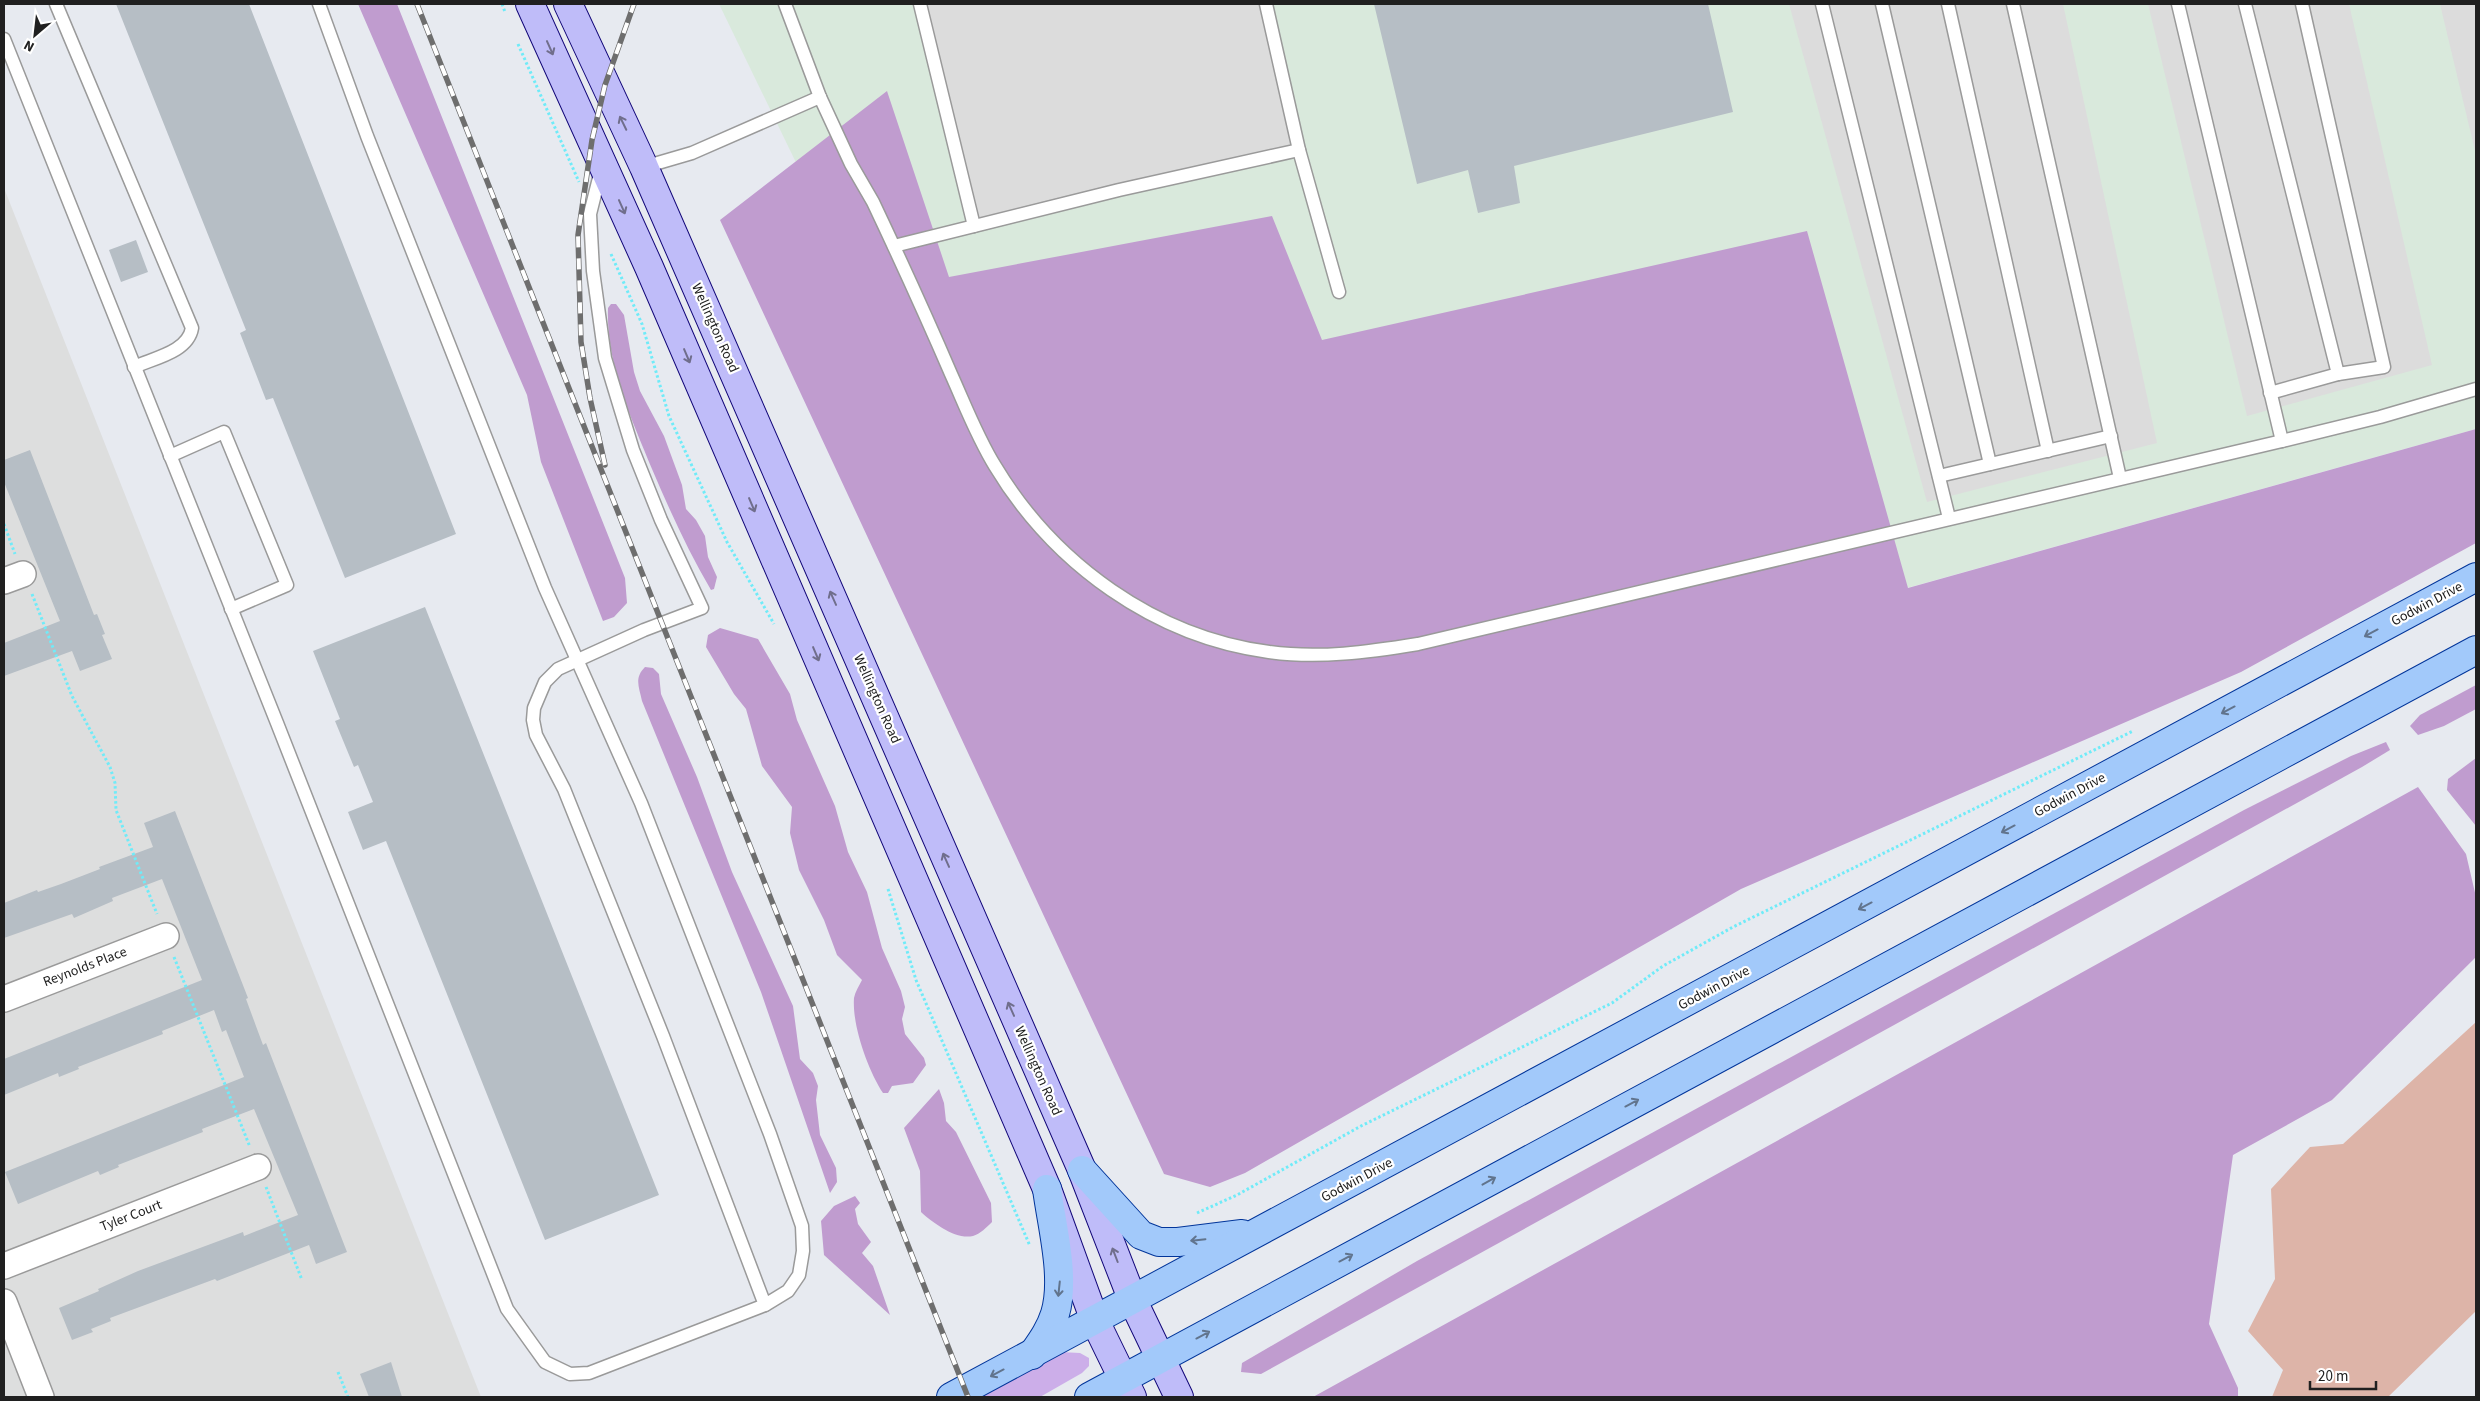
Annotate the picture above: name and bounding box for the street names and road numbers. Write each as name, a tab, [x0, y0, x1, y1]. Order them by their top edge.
street label: Wellington Road	[686, 280, 744, 376]
street label: Godwin Drive	[2388, 577, 2466, 631]
street label: Wellington Road	[848, 651, 906, 747]
street label: Godwin Drive	[2031, 768, 2109, 822]
street label: Reynolds Place	[40, 942, 130, 992]
street label: Godwin Drive	[1675, 961, 1753, 1015]
street label: Wellington Road	[1009, 1023, 1067, 1119]
street label: Godwin Drive	[1318, 1153, 1396, 1207]
street label: Tyler Court	[97, 1195, 165, 1237]

